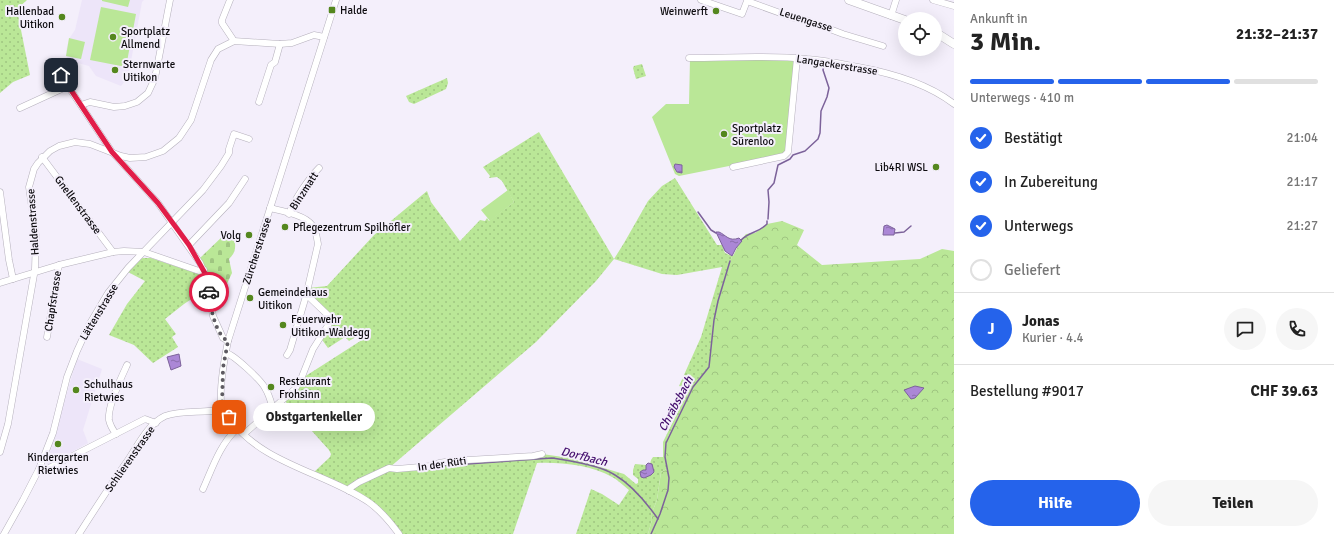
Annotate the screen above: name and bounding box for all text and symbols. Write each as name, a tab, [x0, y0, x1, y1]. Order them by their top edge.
place label: Halde	[340, 4, 368, 17]
place label: Hallenbad Uitikon	[6, 5, 54, 31]
marker: Halde	[327, 5, 337, 15]
place label: Weinwerft	[660, 5, 708, 18]
street label: Leuengasse	[778, 5, 834, 35]
marker: Weinwerft	[711, 6, 721, 16]
text: Ankunft in	[970, 11, 1028, 27]
marker: Hallenbad Uitikon	[57, 12, 67, 22]
map controls	[898, 12, 942, 56]
button: locate	[898, 12, 942, 56]
place label: Sportplatz Allmend	[121, 25, 170, 51]
text: 21:32–21:37	[1236, 25, 1318, 43]
text: 3 Min.	[970, 26, 1041, 58]
marker: Sportplatz Allmend	[108, 32, 118, 42]
street label: Langackerstrasse	[796, 52, 878, 78]
pin	[44, 58, 78, 92]
place label: Sternwarte Uitikon	[123, 58, 175, 84]
icon: home	[50, 64, 72, 86]
marker: Sternwarte Uitikon	[110, 65, 120, 75]
text: Unterwegs · 410 m	[970, 90, 1074, 106]
place label: Sportplatz Sürenloo	[732, 122, 781, 148]
icon: check	[970, 127, 992, 149]
marker: Sportplatz Sürenloo	[719, 129, 729, 139]
text: Bestätigt	[1004, 129, 1062, 147]
text: 21:04	[1286, 130, 1318, 146]
place label: Lib4RI WSL	[875, 161, 928, 174]
marker: Lib4RI WSL	[931, 162, 941, 172]
street label: Binzmatt	[287, 170, 321, 212]
icon: check	[970, 171, 992, 193]
street label: Gnellenstrasse	[52, 173, 104, 237]
text: In Zubereitung	[1004, 173, 1098, 191]
text: 21:17	[1286, 174, 1318, 190]
street label: Haldenstrasse	[24, 188, 42, 256]
icon: check	[970, 215, 992, 237]
street label: Zürcherstrasse	[240, 216, 274, 286]
text: Unterwegs	[1004, 217, 1073, 235]
text: 21:27	[1286, 218, 1318, 234]
place label: Pflegezentrum Spilhöfler	[293, 221, 410, 234]
marker: Pflegezentrum Spilhöfler	[280, 222, 290, 232]
place label: Volg	[221, 229, 241, 242]
marker: Volg	[244, 230, 254, 240]
text: Geliefert	[1004, 261, 1061, 279]
street label: Chapfstrasse	[42, 270, 64, 332]
courier	[189, 272, 229, 312]
street label: Lättenstrasse	[77, 281, 121, 343]
icon: car	[198, 281, 220, 303]
place label: Gemeindehaus Uitikon	[258, 286, 328, 312]
marker: Gemeindehaus Uitikon	[245, 293, 255, 303]
button: chat	[1224, 308, 1266, 350]
button: phone	[1276, 308, 1318, 350]
text: Jonas	[1022, 312, 1059, 330]
place label: Feuerwehr Uitikon-Waldegg	[291, 313, 370, 339]
marker: Feuerwehr Uitikon-Waldegg	[278, 320, 288, 330]
text: J	[987, 320, 995, 338]
text: Kurier · 4.4	[1022, 330, 1084, 346]
water label: Chräbsbach	[655, 373, 697, 434]
place label: Restaurant Frohsinn	[279, 375, 331, 401]
place label: Schulhaus Rietwies	[84, 378, 133, 404]
marker: Restaurant Frohsinn	[266, 382, 276, 392]
text: Bestellung #9017	[970, 382, 1084, 400]
text: CHF 39.63	[1251, 382, 1318, 400]
marker: Schulhaus Rietwies	[71, 385, 81, 395]
pin	[212, 400, 246, 434]
callout: Obstgartenkeller	[253, 403, 375, 431]
icon: bag	[218, 406, 240, 428]
text: Obstgartenkeller	[266, 409, 362, 425]
street label: Schlierenstrasse	[102, 423, 158, 495]
marker: Kindergarten Rietwies	[53, 439, 63, 449]
water label: Dorfbach	[559, 444, 609, 470]
place label: Kindergarten Rietwies	[27, 451, 89, 477]
street label: In der Rüti	[417, 454, 467, 474]
button: Hilfe	[970, 480, 1140, 526]
button: Teilen	[1148, 480, 1318, 526]

